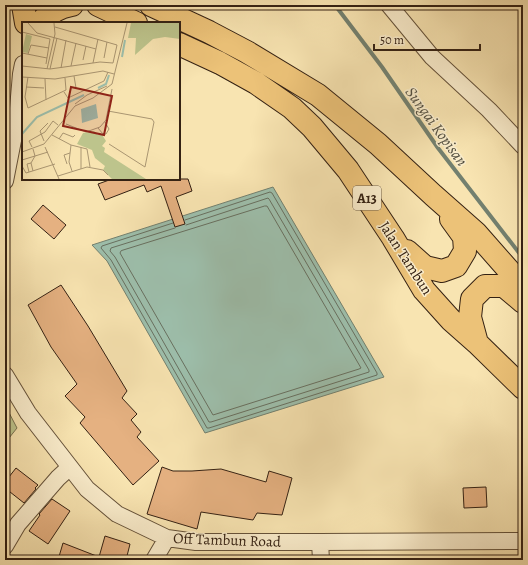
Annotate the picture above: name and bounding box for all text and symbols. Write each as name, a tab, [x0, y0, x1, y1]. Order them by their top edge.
inset map	[22, 22, 180, 180]
scale bar	[374, 26, 480, 52]
text: 50 m	[380, 32, 404, 48]
water label: Sungai Kopisan	[400, 82, 473, 171]
road number: A13	[353, 186, 381, 210]
street label: Jalan Tambun	[375, 217, 437, 299]
street label: Off Tambun Road	[173, 528, 282, 552]

